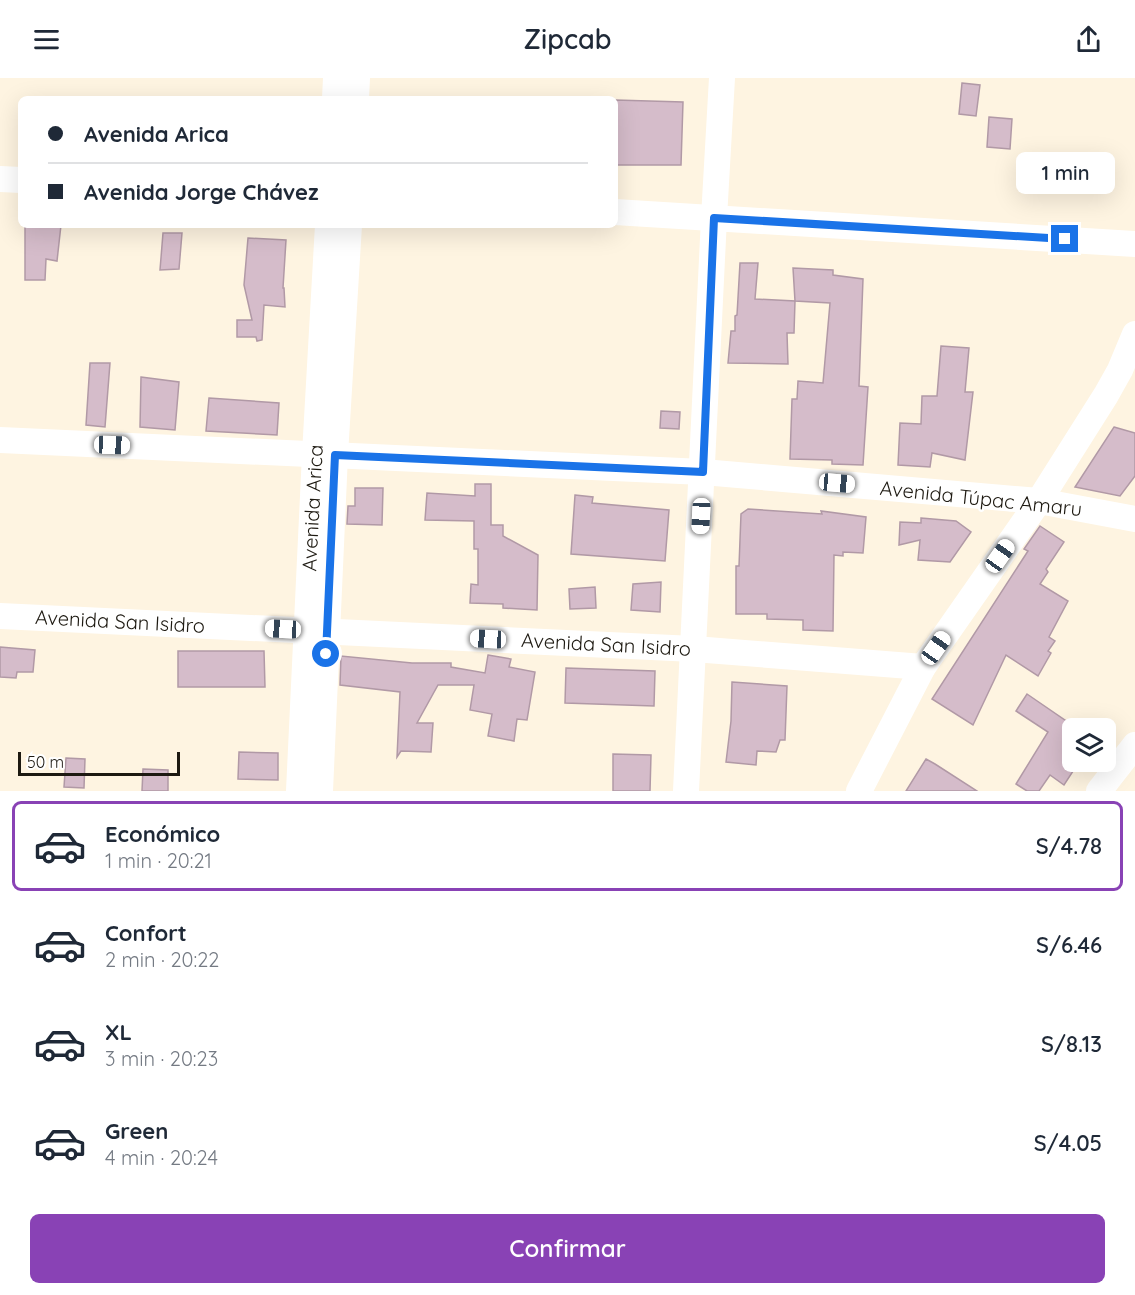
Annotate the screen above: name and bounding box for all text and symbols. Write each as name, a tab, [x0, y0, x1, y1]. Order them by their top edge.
text: Zipcab	[524, 22, 611, 56]
icon: menu	[30, 23, 63, 56]
icon: share	[1072, 23, 1105, 56]
text: Avenida Arica	[84, 120, 229, 148]
callout: 1 min	[1016, 152, 1114, 194]
text: 1 min	[1042, 160, 1089, 185]
text: Avenida Jorge Chávez	[84, 178, 319, 206]
route end	[1051, 225, 1078, 252]
car	[94, 435, 130, 455]
street label: Avenida Arica	[296, 444, 328, 572]
car	[818, 472, 856, 494]
street label: Avenida Túpac Amaru	[879, 475, 1083, 521]
car	[691, 498, 711, 534]
car	[982, 536, 1018, 576]
street label: Avenida San Isidro	[34, 604, 206, 638]
car	[265, 619, 301, 639]
street label: Avenida San Isidro	[520, 627, 692, 661]
car	[918, 628, 954, 668]
car	[470, 629, 506, 649]
route start	[312, 640, 339, 667]
map controls	[1062, 718, 1116, 772]
button: layers	[1062, 718, 1116, 772]
scale bar	[18, 749, 180, 776]
text: 50 m	[27, 752, 64, 772]
icon: car	[33, 819, 87, 873]
text: Económico	[105, 820, 220, 848]
text: S/4.78	[1036, 832, 1102, 860]
text: 1 min · 20:21	[105, 848, 212, 873]
icon: car	[33, 918, 87, 972]
text: Confort	[105, 919, 187, 947]
text: S/6.46	[1036, 931, 1102, 959]
text: 2 min · 20:22	[105, 947, 219, 972]
icon: car	[33, 1017, 87, 1071]
text: XL	[105, 1018, 132, 1046]
text: S/8.13	[1041, 1030, 1102, 1058]
text: 3 min · 20:23	[105, 1046, 218, 1071]
icon: car	[33, 1116, 87, 1170]
text: Green	[105, 1117, 168, 1145]
text: S/4.05	[1034, 1129, 1102, 1157]
text: 4 min · 20:24	[105, 1145, 218, 1170]
button: Confirmar	[30, 1214, 1105, 1283]

